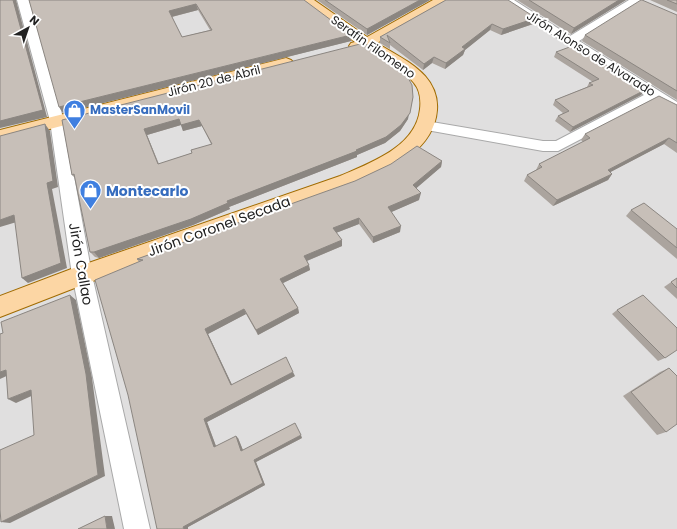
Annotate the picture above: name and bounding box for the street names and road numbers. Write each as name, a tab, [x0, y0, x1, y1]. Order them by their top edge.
street label: Jirón Alonso de Alvarado	[524, 7, 659, 100]
street label: Serafin Filomeno	[328, 11, 419, 82]
street label: Jirón 20 de Abril	[166, 61, 262, 100]
street label: Jirón Coronel Secada	[145, 191, 293, 261]
street label: Jirón Callao	[64, 221, 98, 307]

